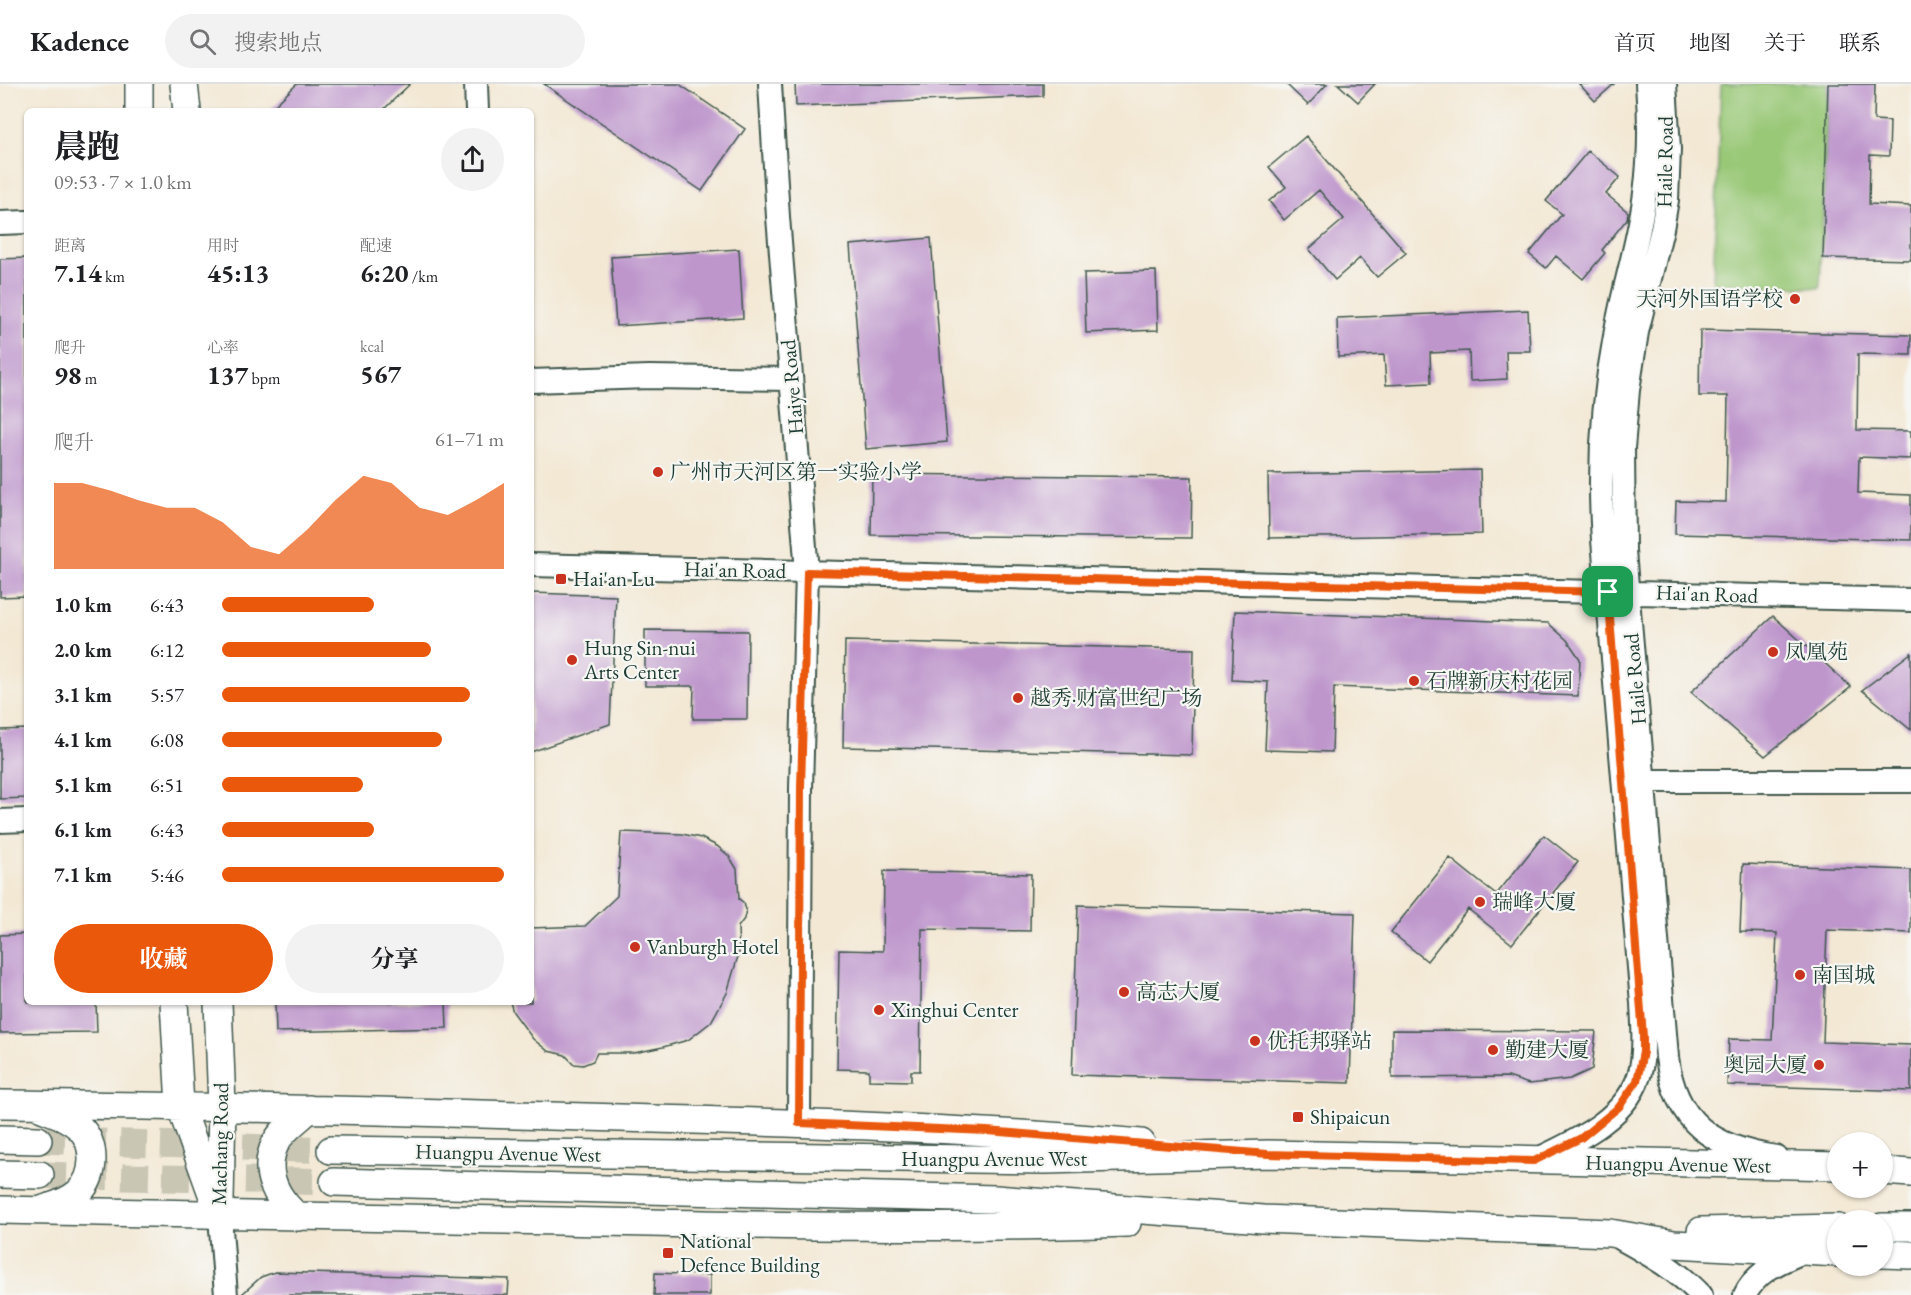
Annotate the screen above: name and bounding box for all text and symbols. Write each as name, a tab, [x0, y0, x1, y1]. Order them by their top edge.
search box	[165, 14, 585, 68]
text: Kadence	[30, 23, 129, 59]
icon: search	[186, 25, 219, 58]
text: 搜索地点	[234, 28, 322, 57]
text: 首页	[1614, 29, 1656, 56]
text: 地图	[1689, 29, 1731, 56]
text: 关于	[1764, 29, 1806, 56]
text: 联系	[1839, 29, 1881, 56]
street label: Haile Road	[1650, 115, 1679, 208]
text: 晨跑	[54, 125, 120, 168]
button: share	[441, 128, 504, 191]
text: 09:53 · 7 × 1.0 km	[54, 169, 192, 195]
text: 距离	[54, 235, 86, 256]
text: 用时	[207, 235, 239, 256]
text: 配速	[360, 235, 392, 256]
text: 7.14	[54, 256, 102, 290]
text: 45:13	[207, 256, 269, 290]
text: 6:20	[360, 256, 409, 290]
text: km	[102, 266, 125, 287]
text: /km	[409, 266, 438, 287]
place label: 天河外国语学校	[1636, 285, 1783, 312]
marker: 天河外国语学校	[1788, 292, 1802, 306]
text: kcal	[360, 336, 384, 357]
text: 爬升	[54, 337, 86, 358]
text: 心率	[207, 337, 239, 358]
street label: Haiye Road	[774, 338, 809, 436]
text: 567	[360, 357, 401, 391]
text: 98	[54, 358, 82, 392]
text: 137	[207, 358, 248, 392]
text: m	[82, 368, 97, 389]
text: bpm	[248, 368, 280, 389]
text: 61–71 m	[435, 426, 504, 452]
text: 爬升	[54, 429, 94, 455]
place label: 广州市天河区第一实验小学	[670, 458, 922, 485]
marker: 广州市天河区第一实验小学	[651, 465, 665, 479]
street label: Hai'an Road	[684, 555, 787, 584]
place label: Hai'an Lu	[573, 565, 655, 592]
pin	[1582, 566, 1633, 617]
marker: Hai'an Lu	[554, 572, 568, 586]
icon: arrive	[1591, 575, 1624, 608]
street label: Hai'an Road	[1655, 578, 1759, 609]
text: 1.0 km	[54, 592, 112, 618]
text: 6:43	[150, 592, 184, 618]
street label: Haile Road	[1617, 632, 1652, 726]
place label: Hung Sin-nui Arts Center	[583, 634, 696, 685]
text: 2.0 km	[54, 637, 112, 663]
text: 6:12	[150, 637, 184, 663]
place label: 凤凰苑	[1785, 638, 1848, 665]
marker: 凤凰苑	[1766, 645, 1780, 659]
marker: Hung Sin-nui Arts Center	[565, 653, 579, 667]
place label: 石牌新庆村花园	[1426, 667, 1573, 694]
marker: 石牌新庆村花园	[1407, 674, 1421, 688]
text: 3.1 km	[54, 682, 112, 708]
text: 5:57	[150, 682, 184, 708]
place label: 越秀·财富世纪广场	[1030, 684, 1202, 711]
marker: 越秀·财富世纪广场	[1011, 691, 1025, 705]
text: 4.1 km	[54, 727, 112, 753]
text: 6:08	[150, 727, 184, 753]
text: 5.1 km	[54, 772, 112, 798]
text: 6:51	[150, 772, 184, 798]
text: 6.1 km	[54, 817, 112, 843]
text: 6:43	[150, 817, 184, 843]
text: 7.1 km	[54, 862, 112, 888]
text: 5:46	[150, 862, 184, 888]
place label: 瑞峰大厦	[1492, 888, 1576, 915]
marker: 瑞峰大厦	[1473, 895, 1487, 909]
button: 收藏	[54, 924, 273, 993]
button: 分享	[285, 924, 504, 993]
place label: Vanburgh Hotel	[647, 933, 779, 960]
marker: Vanburgh Hotel	[628, 940, 642, 954]
place label: 南国城	[1812, 961, 1875, 988]
marker: 南国城	[1793, 968, 1807, 982]
place label: 高志大厦	[1136, 978, 1220, 1005]
marker: 高志大厦	[1117, 985, 1131, 999]
place label: Xinghui Center	[890, 996, 1018, 1023]
marker: Xinghui Center	[872, 1003, 886, 1017]
place label: 优托邦驿站	[1267, 1027, 1372, 1054]
marker: 优托邦驿站	[1248, 1034, 1262, 1048]
place label: 勤建大厦	[1505, 1036, 1589, 1063]
marker: 勤建大厦	[1486, 1043, 1500, 1057]
place label: 奥园大厦	[1723, 1051, 1807, 1078]
marker: 奥园大厦	[1812, 1058, 1826, 1072]
street label: Machang Road	[205, 1082, 234, 1206]
place label: Shipaicun	[1310, 1103, 1390, 1130]
marker: Shipaicun	[1291, 1110, 1305, 1124]
map controls	[1827, 1132, 1893, 1276]
button: +	[1827, 1132, 1893, 1198]
street label: Huangpu Avenue West	[415, 1137, 602, 1168]
street label: Huangpu Avenue West	[901, 1145, 1087, 1172]
street label: Huangpu Avenue West	[1585, 1148, 1772, 1179]
button: −	[1827, 1210, 1893, 1276]
place label: National Defence Building	[680, 1227, 820, 1278]
marker: National Defence Building	[661, 1246, 675, 1260]

